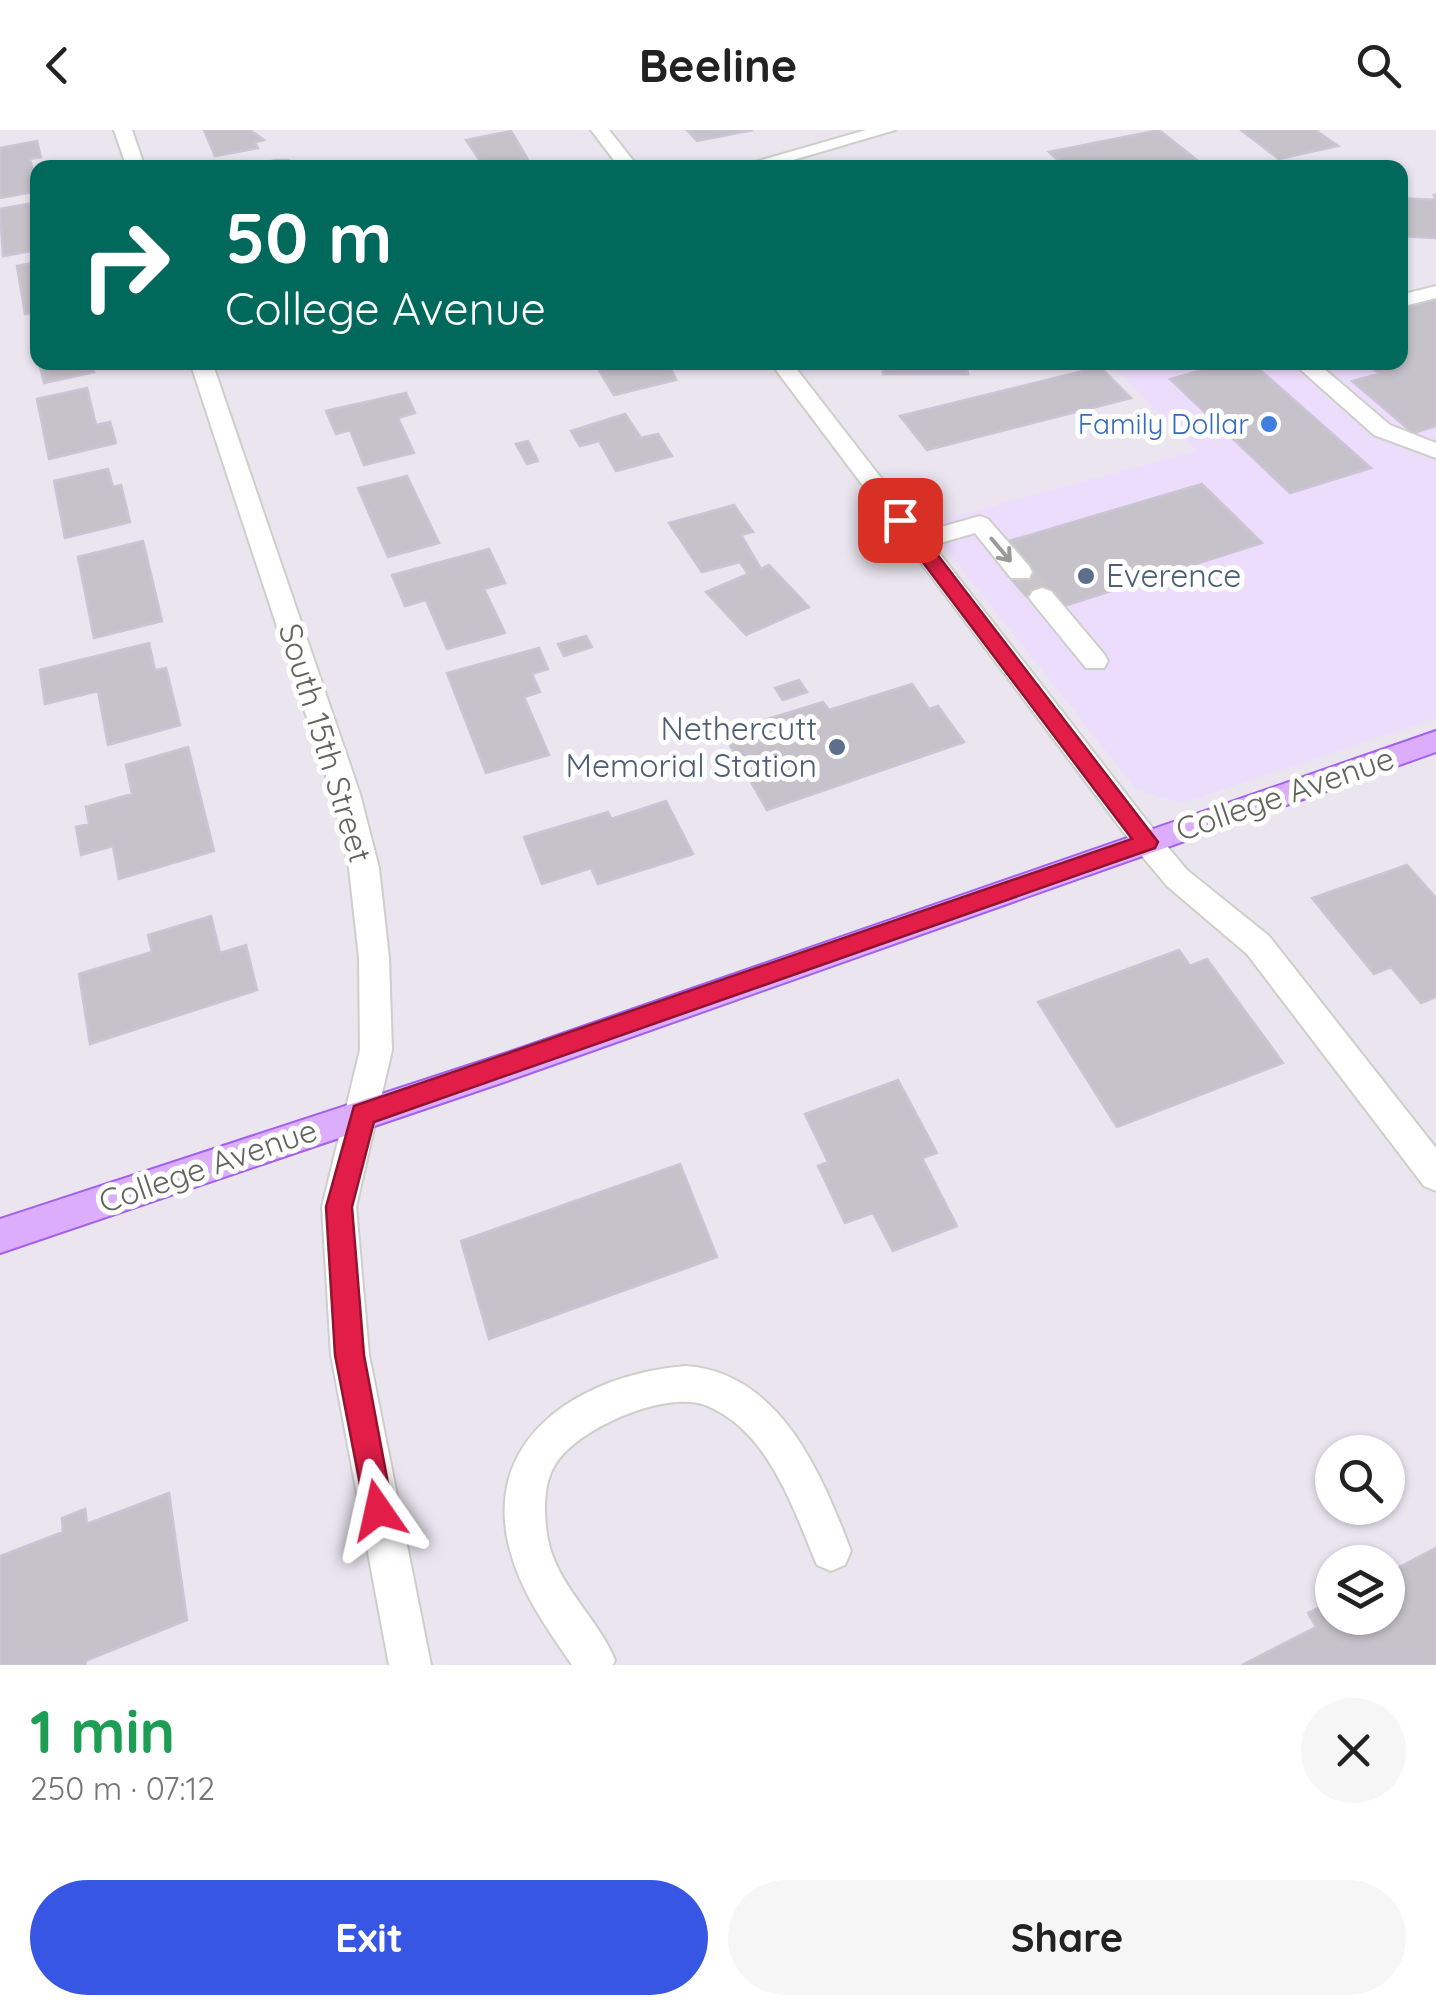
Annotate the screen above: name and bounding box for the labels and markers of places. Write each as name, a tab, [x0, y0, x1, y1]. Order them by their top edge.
place label: Family Dollar	[1078, 406, 1249, 441]
marker: Family Dollar	[1258, 413, 1280, 435]
pin	[858, 478, 943, 563]
place label: Everence	[1106, 555, 1241, 595]
marker: Everence	[1075, 565, 1097, 587]
place label: Nethercutt Memorial Station	[566, 708, 817, 785]
marker: Nethercutt Memorial Station	[826, 736, 848, 758]

